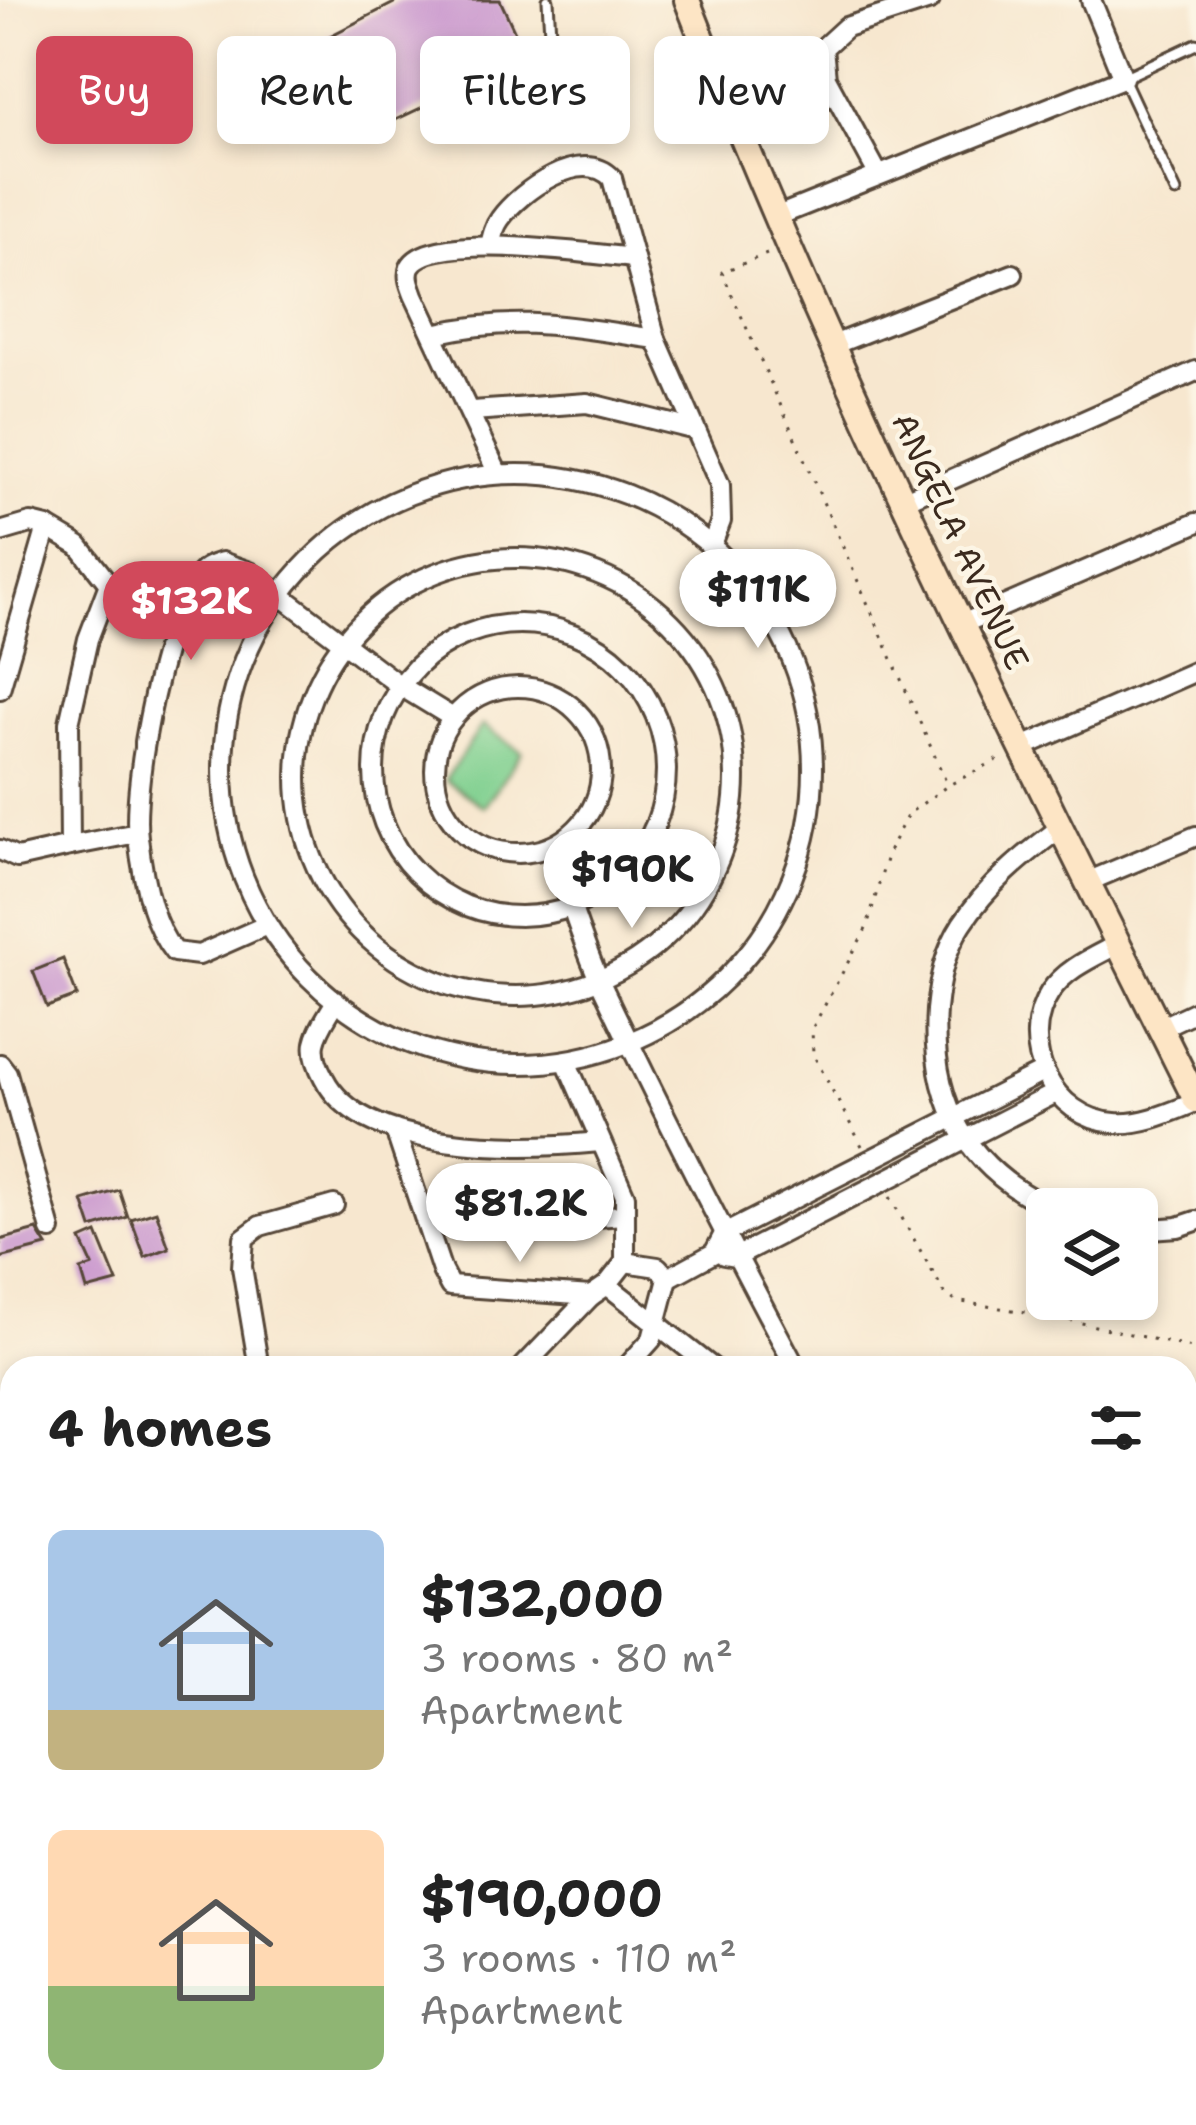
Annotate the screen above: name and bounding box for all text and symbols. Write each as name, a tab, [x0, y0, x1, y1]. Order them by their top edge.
chip: Buy	[36, 36, 193, 144]
chip: Rent	[217, 36, 396, 144]
chip: Filters	[420, 36, 630, 144]
chip: New	[654, 36, 829, 144]
street label: ANGELA AVENUE	[881, 405, 1040, 677]
pin: $111K	[674, 549, 842, 651]
pin: $132K	[107, 561, 275, 663]
text: $111K	[706, 562, 810, 614]
text: $132K	[130, 574, 252, 626]
pin: $190K	[548, 829, 716, 931]
text: $190K	[570, 842, 694, 894]
pin: $81.2K	[422, 1163, 618, 1265]
text: $81.2K	[453, 1176, 587, 1228]
map controls	[1026, 1188, 1158, 1320]
button: layers	[1026, 1188, 1158, 1320]
text: 4 homes	[48, 1394, 272, 1462]
icon: filters	[1083, 1395, 1149, 1461]
text: $132,000	[420, 1564, 664, 1632]
icon: home	[144, 1578, 288, 1722]
text: 3 rooms · 80 m²	[420, 1632, 733, 1684]
text: Apartment	[420, 1684, 623, 1736]
text: $190,000	[420, 1864, 663, 1932]
icon: home	[144, 1878, 288, 2022]
text: 3 rooms · 110 m²	[420, 1932, 737, 1984]
text: Apartment	[420, 1984, 623, 2036]

